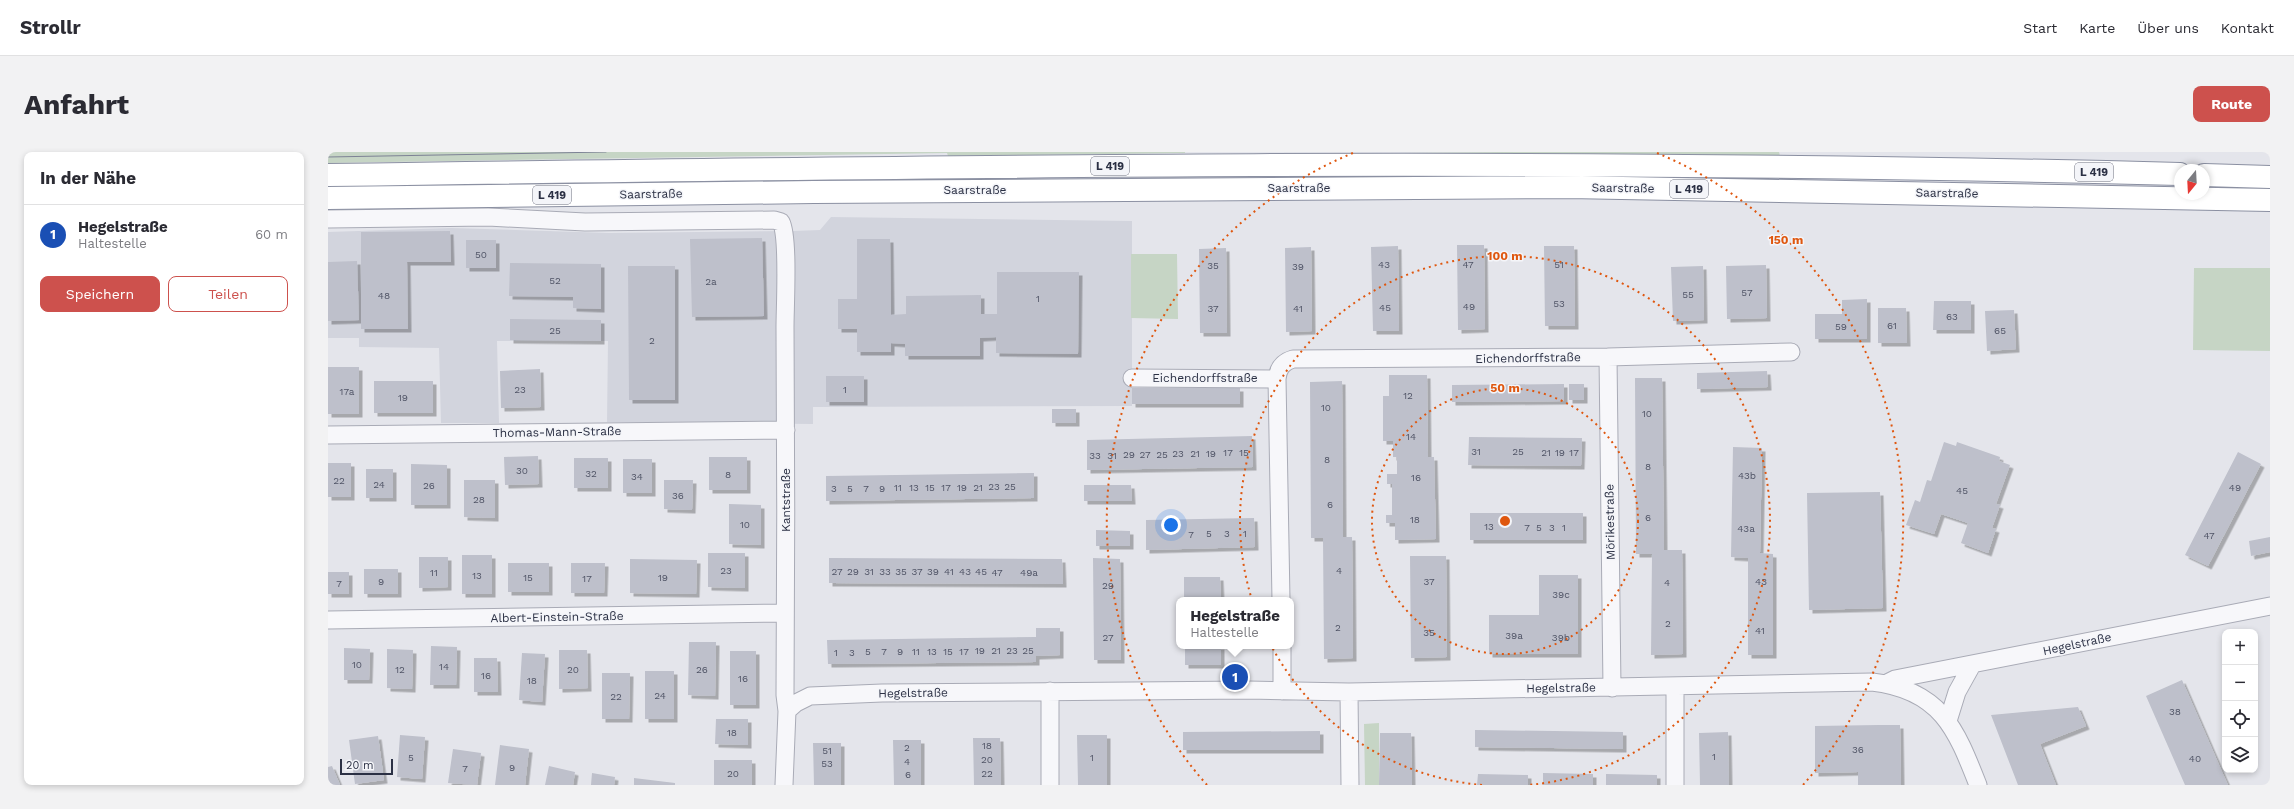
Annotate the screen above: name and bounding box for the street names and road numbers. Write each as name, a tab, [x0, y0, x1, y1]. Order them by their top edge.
road number: L 419	[1091, 157, 1129, 175]
road number: L 419	[2075, 163, 2113, 181]
street label: Saarstraße	[1591, 180, 1655, 196]
road number: L 419	[1670, 180, 1708, 198]
street label: Saarstraße	[1267, 181, 1331, 195]
street label: Saarstraße	[943, 183, 1007, 197]
street label: Saarstraße	[1915, 185, 1979, 201]
road number: L 419	[533, 186, 571, 204]
street label: Saarstraße	[619, 186, 683, 202]
street label: Eichendorffstraße	[1475, 350, 1581, 366]
street label: Eichendorffstraße	[1152, 371, 1258, 385]
street label: Thomas-Mann-Straße	[493, 424, 621, 440]
street label: Kantstraße	[779, 468, 793, 532]
street label: Mörikestraße	[1602, 484, 1618, 560]
street label: Albert-Einstein-Straße	[490, 609, 624, 625]
street label: Hegelstraße	[2041, 630, 2113, 658]
street label: Hegelstraße	[1526, 680, 1596, 696]
street label: Hegelstraße	[878, 685, 948, 701]

